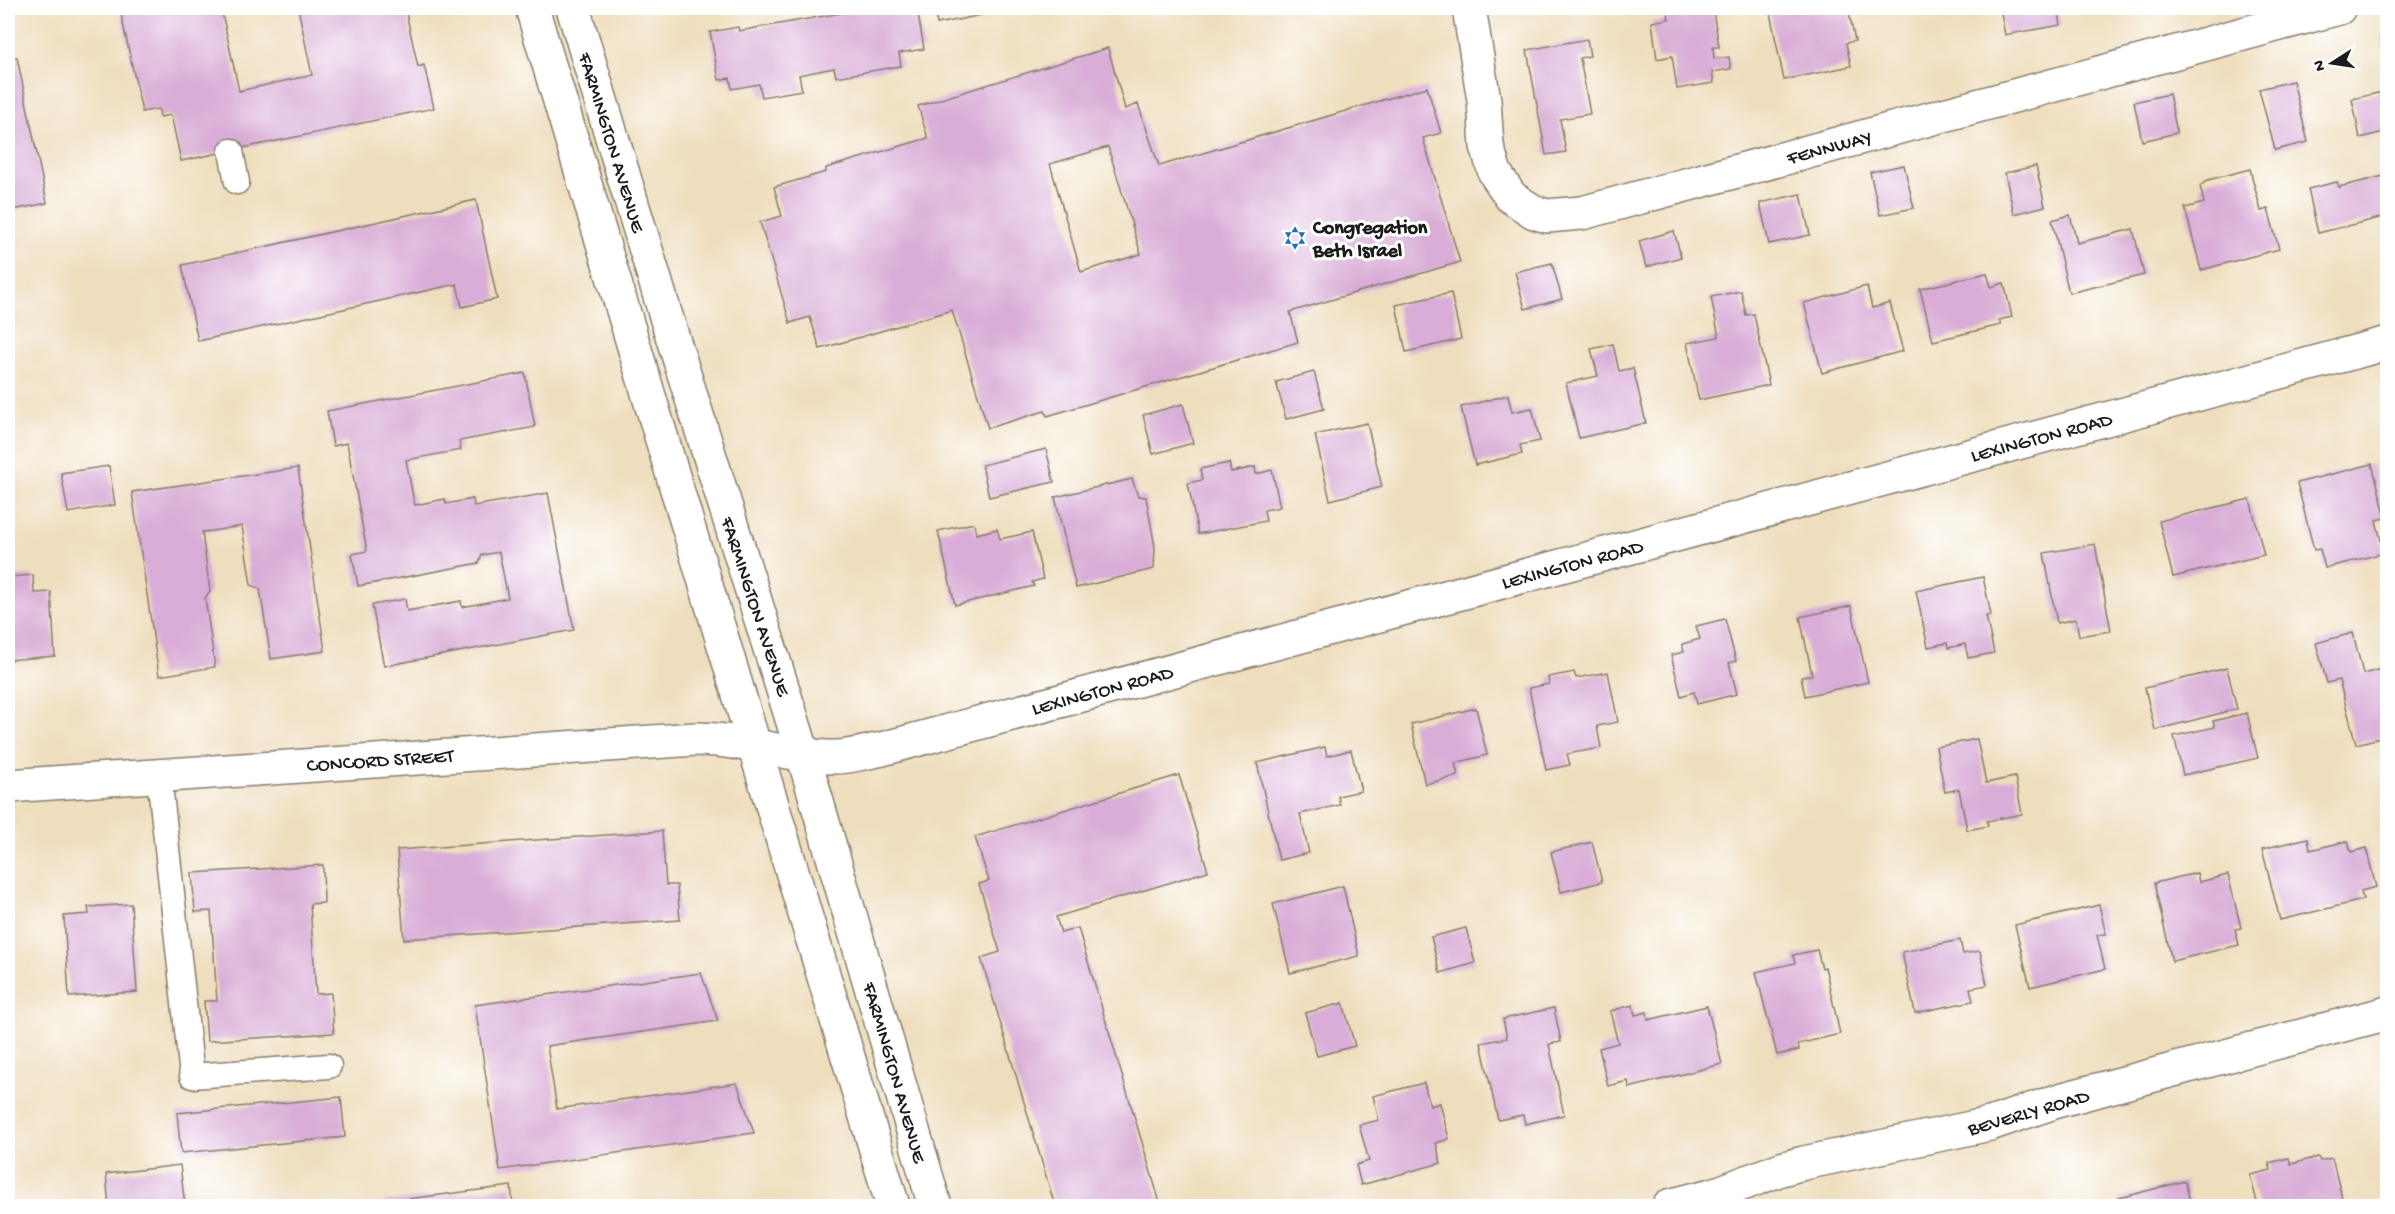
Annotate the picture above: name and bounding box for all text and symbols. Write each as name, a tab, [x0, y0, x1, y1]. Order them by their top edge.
north arrow	[2302, 33, 2362, 93]
street label: FARMINGTON AVENUE	[571, 49, 648, 237]
text: N	[2310, 58, 2331, 72]
street label: FENNWAY	[1784, 127, 1875, 172]
place label: Congregation Beth Israel	[1312, 218, 1428, 264]
synagogue icon: Congregation Beth Israel	[1282, 225, 1308, 251]
street label: LEXINGTON ROAD	[1969, 409, 2116, 469]
street label: FARMINGTON AVENUE	[714, 514, 794, 701]
street label: LEXINGTON ROAD	[1500, 536, 1647, 596]
street label: LEXINGTON ROAD	[1030, 662, 1177, 722]
street label: CONCORD STREET	[306, 746, 456, 779]
street label: FARMINGTON AVENUE	[856, 979, 930, 1167]
street label: BEVERLY ROAD	[1965, 1086, 2093, 1143]

